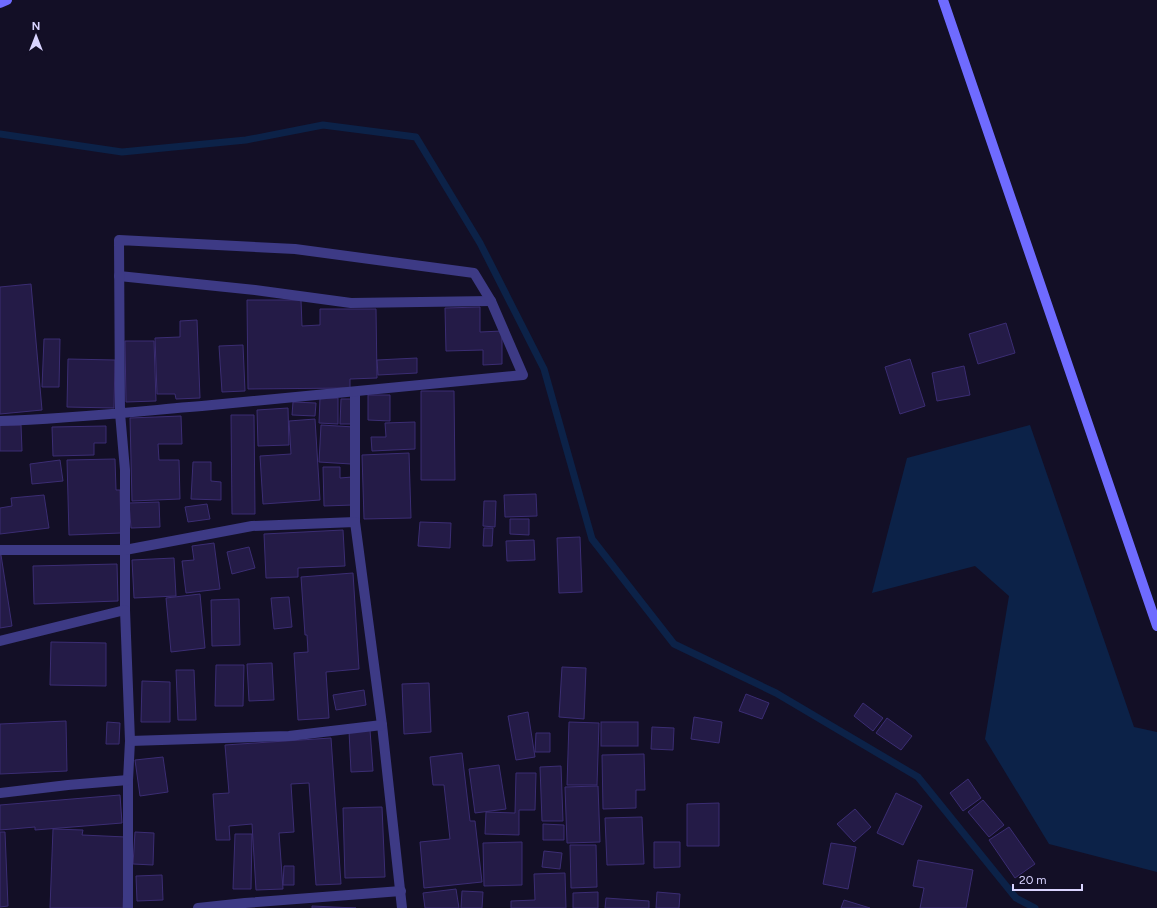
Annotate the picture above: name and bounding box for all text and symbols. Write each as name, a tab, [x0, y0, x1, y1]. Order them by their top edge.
north arrow	[16, 16, 56, 56]
text: N	[32, 20, 40, 33]
scale bar	[1013, 866, 1082, 892]
text: 20 m	[1019, 873, 1047, 887]

